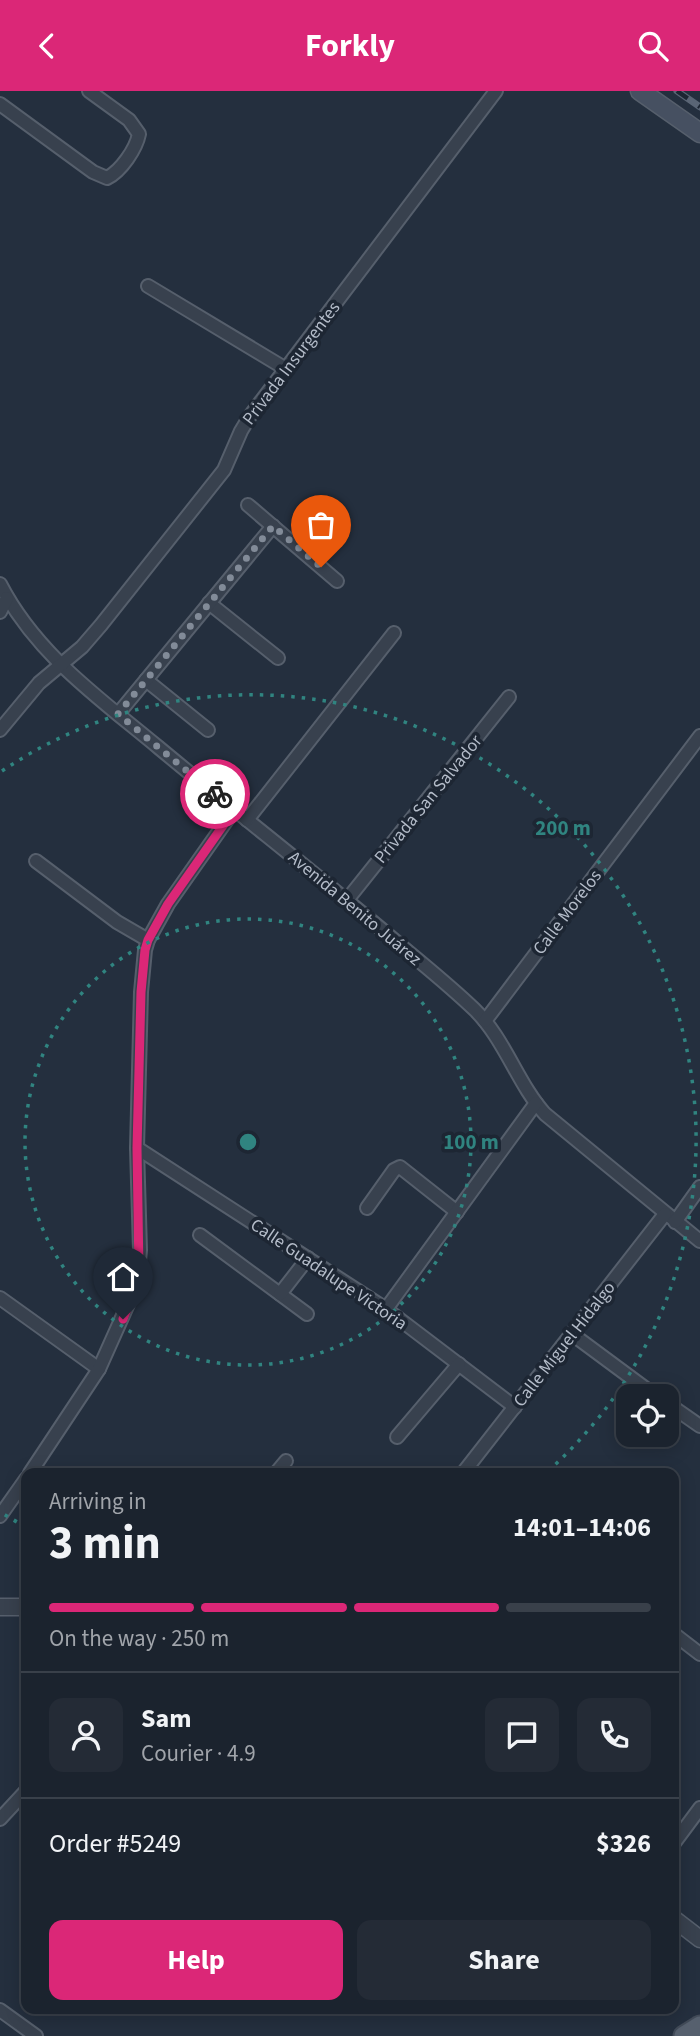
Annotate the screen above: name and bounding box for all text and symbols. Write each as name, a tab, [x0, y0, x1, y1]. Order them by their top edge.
text: Forkly	[305, 23, 395, 69]
icon: back	[28, 27, 66, 65]
icon: search	[634, 27, 672, 65]
street label: Privada Insurgentes	[237, 296, 346, 430]
pin	[291, 495, 351, 567]
icon: bag	[302, 506, 340, 544]
street label: Privada San Salvador	[369, 729, 489, 869]
courier	[180, 759, 250, 829]
icon: bike	[196, 775, 234, 813]
text: 200 m	[535, 813, 591, 843]
street label: Avenida Benito Juárez	[283, 845, 427, 972]
street label: Calle Morelos	[527, 865, 608, 960]
text: 100 m	[443, 1127, 499, 1157]
centre of rings	[236, 1130, 260, 1154]
street label: Calle Guadalupe Victoria	[245, 1213, 412, 1336]
pin	[93, 1247, 153, 1319]
icon: home	[104, 1258, 142, 1296]
street label: Calle Miguel Hidalgo	[507, 1276, 621, 1412]
map controls	[616, 1384, 679, 1447]
button: locate	[616, 1384, 679, 1447]
text: Arriving in	[49, 1485, 147, 1518]
text: 14:01–14:06	[513, 1509, 651, 1546]
text: 3 min	[49, 1511, 161, 1576]
text: On the way · 250 m	[49, 1622, 229, 1655]
button: person	[49, 1698, 123, 1772]
button: chat	[485, 1698, 559, 1772]
button: phone	[577, 1698, 651, 1772]
text: Sam	[141, 1700, 191, 1737]
text: Courier · 4.9	[141, 1737, 256, 1770]
text: Order #5249	[49, 1825, 181, 1862]
text: $326	[596, 1825, 651, 1862]
button: Help	[49, 1920, 343, 2000]
button: Share	[357, 1920, 651, 2000]

